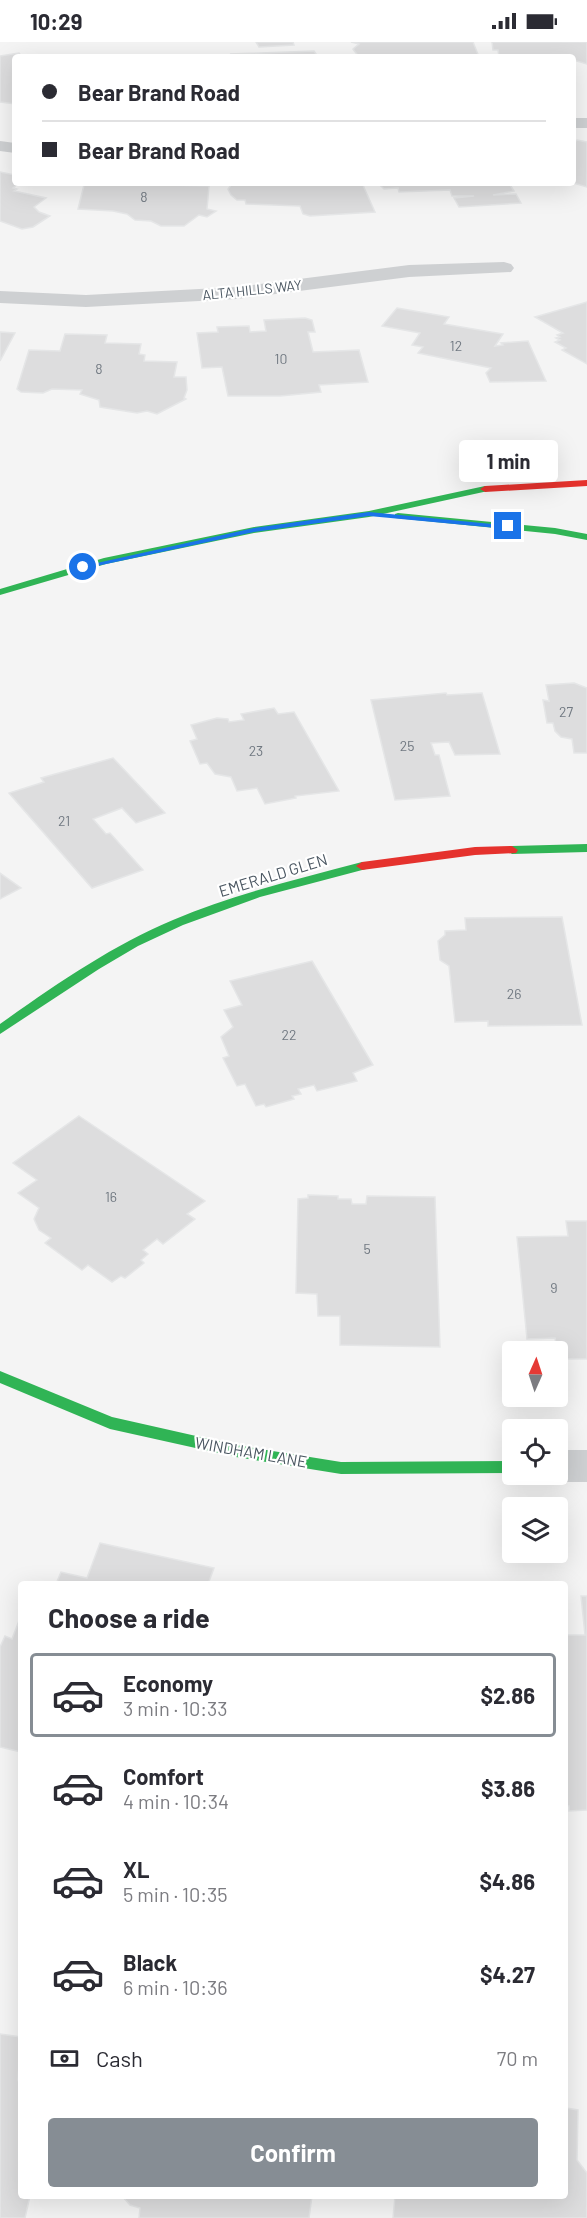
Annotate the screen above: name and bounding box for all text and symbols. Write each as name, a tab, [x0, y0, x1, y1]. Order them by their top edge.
text: 10:29	[30, 8, 82, 34]
text: Bear Brand Road	[78, 79, 240, 105]
text: Bear Brand Road	[78, 137, 240, 163]
house number: 8	[140, 188, 148, 205]
street label: ALTA HILLS WAY	[201, 276, 302, 303]
house number: 12	[450, 337, 462, 354]
house number: 10	[275, 350, 287, 367]
house number: 8	[95, 360, 103, 377]
callout: 1 min	[458, 439, 558, 481]
text: 1 min	[487, 449, 530, 473]
route end	[494, 512, 521, 539]
route start	[69, 553, 96, 580]
house number: 27	[559, 703, 573, 720]
house number: 25	[400, 737, 414, 754]
house number: 23	[249, 742, 263, 759]
house number: 21	[58, 812, 70, 829]
street label: EMERALD GLEN	[216, 849, 329, 900]
house number: 26	[507, 985, 521, 1002]
house number: 22	[281, 1026, 297, 1043]
house number: 16	[105, 1188, 117, 1205]
house number: 5	[363, 1240, 371, 1257]
house number: 9	[550, 1279, 558, 1296]
north arrow	[502, 1341, 568, 1407]
map controls	[502, 1341, 568, 1563]
button: locate	[502, 1419, 568, 1485]
street label: WINDHAM LANE	[194, 1432, 309, 1471]
button: layers	[502, 1497, 568, 1563]
text: Choose a ride	[48, 1601, 210, 1633]
icon: car	[51, 1668, 105, 1722]
text: Economy	[123, 1670, 213, 1696]
text: $2.86	[480, 1682, 535, 1708]
text: 3 min · 10:33	[123, 1696, 228, 1720]
icon: car	[51, 1761, 105, 1815]
text: Comfort	[123, 1763, 204, 1789]
text: $3.86	[481, 1775, 535, 1801]
text: 4 min · 10:34	[123, 1789, 229, 1813]
icon: car	[51, 1854, 105, 1908]
text: XL	[123, 1856, 149, 1882]
text: $4.86	[479, 1868, 535, 1894]
text: 5 min · 10:35	[123, 1882, 228, 1906]
icon: car	[51, 1947, 105, 2001]
text: Black	[123, 1949, 177, 1975]
text: $4.27	[480, 1961, 535, 1987]
text: 6 min · 10:36	[123, 1975, 228, 1999]
icon: cash	[48, 2042, 81, 2075]
text: Cash	[96, 2045, 143, 2071]
text: 70 m	[497, 2046, 538, 2070]
button: Confirm	[48, 2118, 538, 2187]

